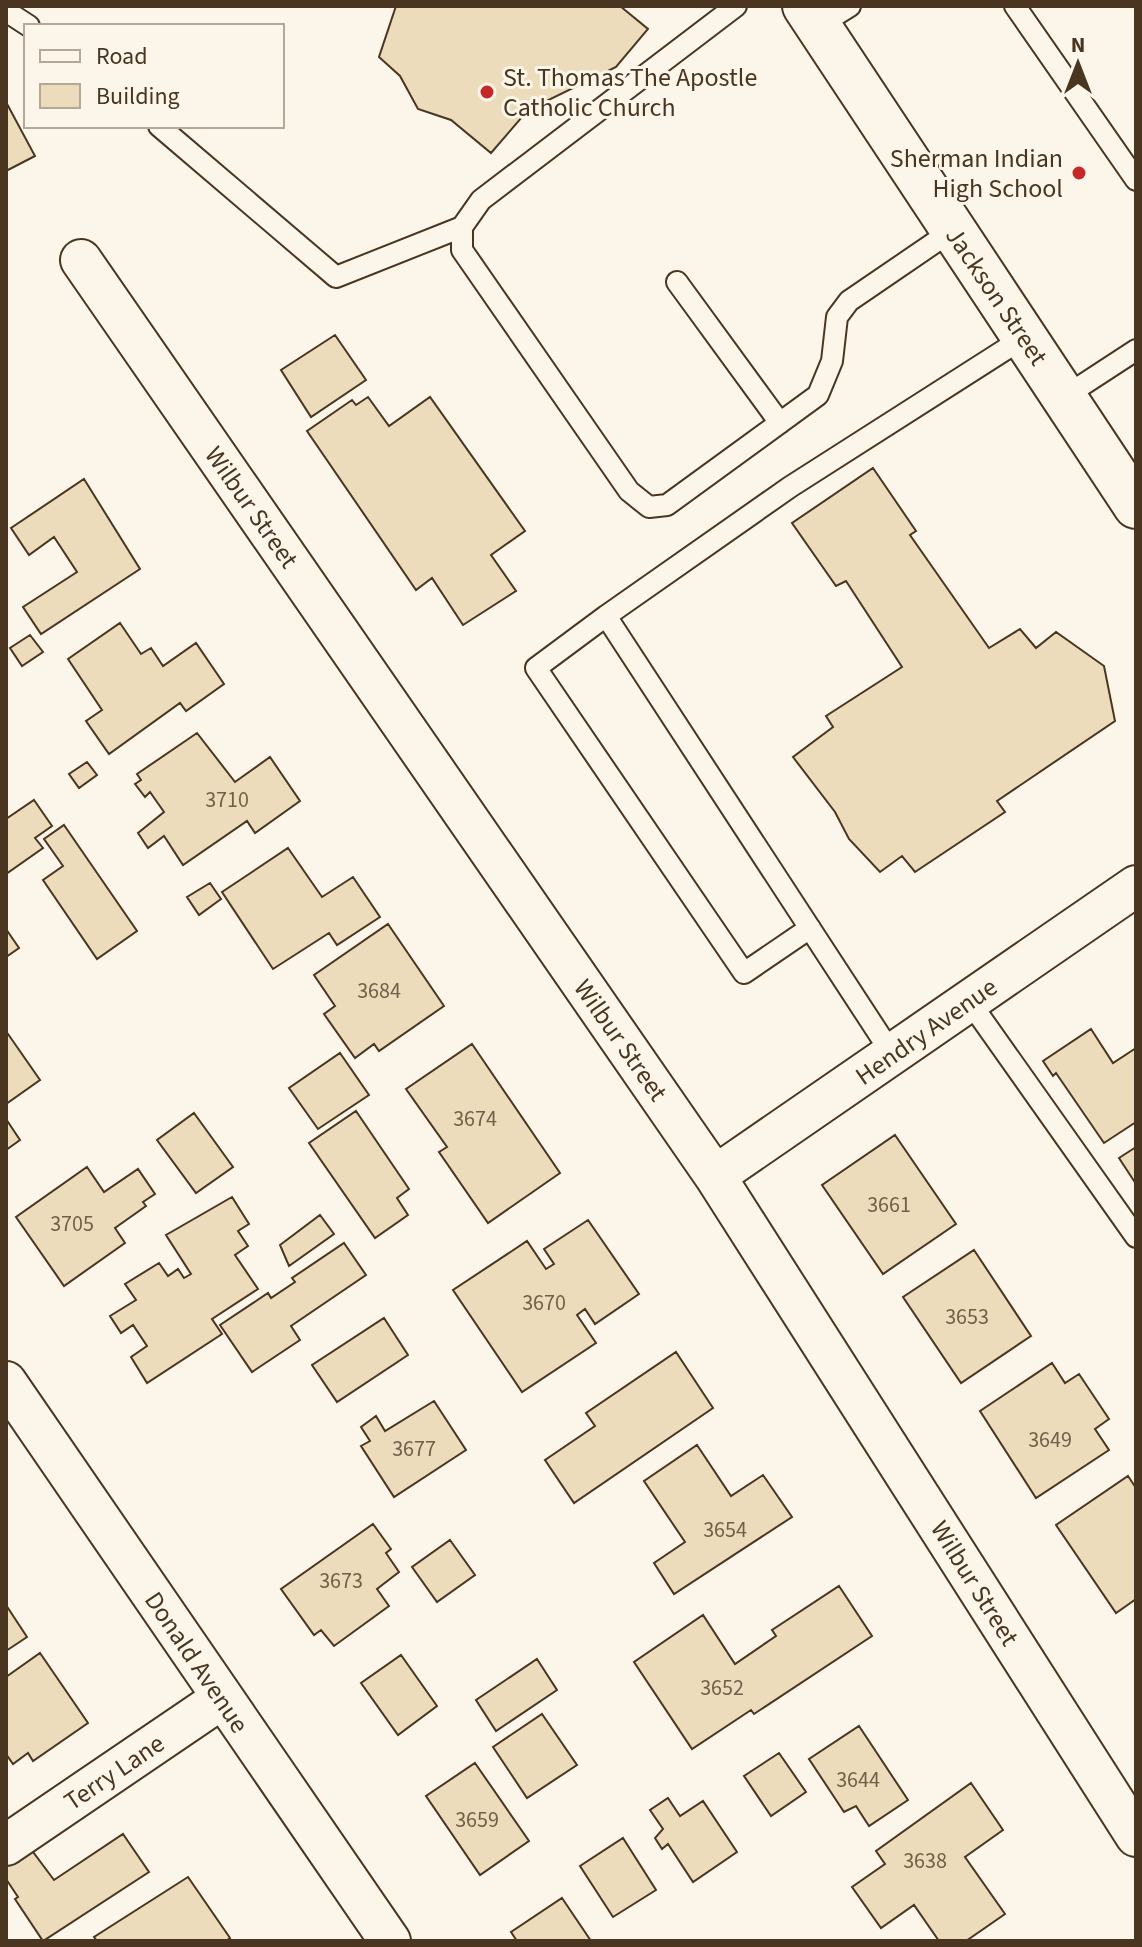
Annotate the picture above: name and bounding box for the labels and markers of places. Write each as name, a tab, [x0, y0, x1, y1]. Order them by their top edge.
place label: St. Thomas The Apostle Catholic Church	[503, 59, 757, 126]
marker: St. Thomas The Apostle Catholic Church	[478, 83, 496, 101]
place label: Sherman Indian High School	[890, 140, 1063, 207]
marker: Sherman Indian High School	[1070, 164, 1088, 182]

